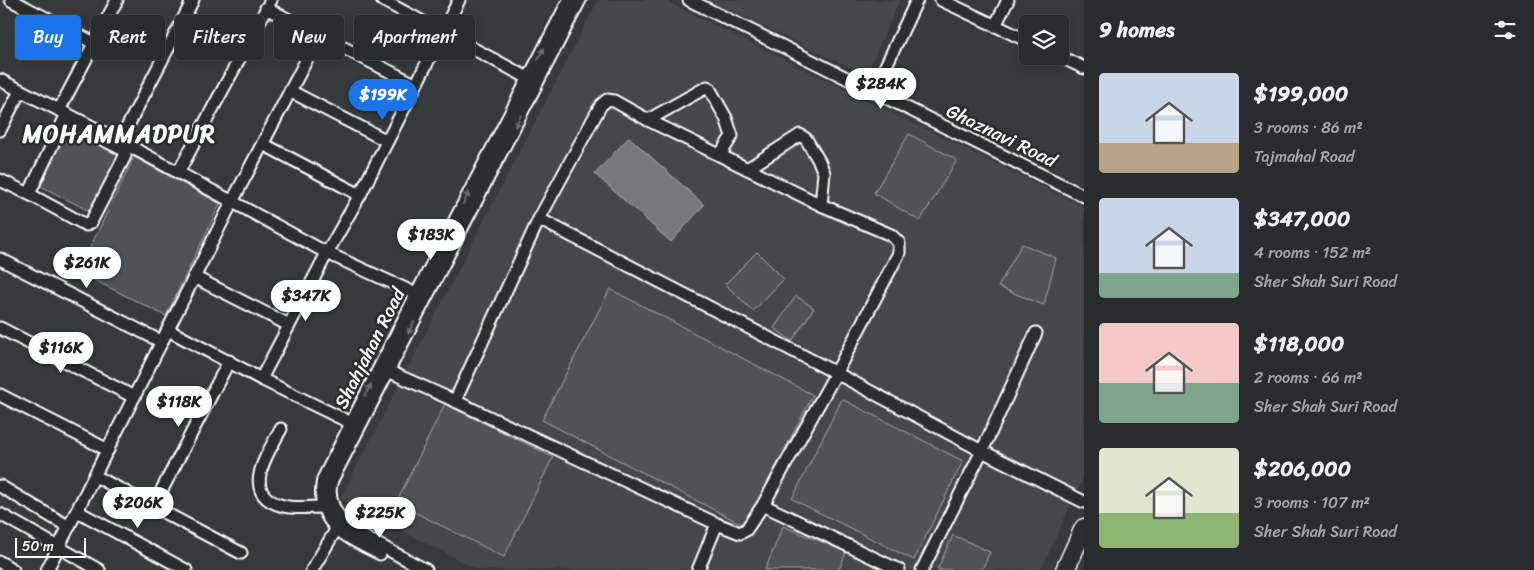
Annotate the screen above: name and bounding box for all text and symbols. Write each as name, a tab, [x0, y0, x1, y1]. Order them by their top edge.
text: 9 homes	[1099, 11, 1175, 49]
chip: Buy	[15, 15, 81, 60]
chip: Rent	[91, 15, 165, 60]
chip: Filters	[175, 15, 264, 60]
chip: New	[274, 15, 344, 60]
chip: Apartment	[354, 15, 475, 60]
map controls	[1019, 15, 1069, 65]
button: layers	[1019, 15, 1069, 65]
icon: filters	[1491, 16, 1519, 44]
one-way arrow	[537, 47, 545, 61]
pin: $284K	[846, 68, 916, 110]
text: $284K	[856, 69, 906, 98]
text: $199,000	[1254, 75, 1348, 113]
pin: $199K	[348, 78, 418, 121]
text: $199K	[359, 80, 407, 109]
icon: home	[1139, 93, 1199, 153]
street label: Ghaznavi Road	[941, 94, 1064, 177]
district label: MOHAMMADPUR	[21, 113, 216, 155]
text: 3 rooms · 86 m²	[1254, 113, 1363, 142]
one-way arrow	[514, 114, 522, 128]
text: Tajmahal Road	[1254, 142, 1354, 171]
one-way arrow	[462, 191, 470, 206]
text: $347,000	[1254, 200, 1350, 238]
pin: $183K	[396, 218, 466, 261]
icon: home	[1139, 218, 1199, 278]
text: $183K	[408, 220, 454, 249]
text: 4 rooms · 152 m²	[1254, 238, 1371, 267]
pin: $261K	[52, 246, 122, 289]
text: $261K	[64, 248, 110, 277]
text: Sher Shah Suri Road	[1254, 267, 1397, 296]
pin: $347K	[271, 280, 341, 322]
street label: Shahjahan Road	[325, 280, 415, 414]
text: $347K	[282, 281, 330, 310]
one-way arrow	[407, 320, 415, 335]
text: $118,000	[1254, 325, 1344, 363]
pin: $116K	[26, 332, 96, 374]
text: $116K	[39, 333, 83, 362]
icon: home	[1139, 343, 1199, 403]
text: 2 rooms · 66 m²	[1254, 363, 1363, 392]
one-way arrow	[364, 383, 372, 397]
pin: $118K	[144, 386, 214, 428]
text: $118K	[157, 387, 201, 416]
text: Sher Shah Suri Road	[1254, 392, 1397, 421]
text: $206,000	[1254, 450, 1351, 488]
icon: home	[1139, 468, 1199, 528]
pin: $206K	[103, 486, 173, 529]
text: $206K	[114, 488, 162, 517]
text: 3 rooms · 107 m²	[1254, 488, 1370, 517]
pin: $225K	[345, 496, 415, 539]
text: $225K	[356, 498, 404, 527]
text: Sher Shah Suri Road	[1254, 517, 1397, 546]
text: 50 m	[22, 534, 54, 559]
scale bar	[15, 535, 86, 558]

